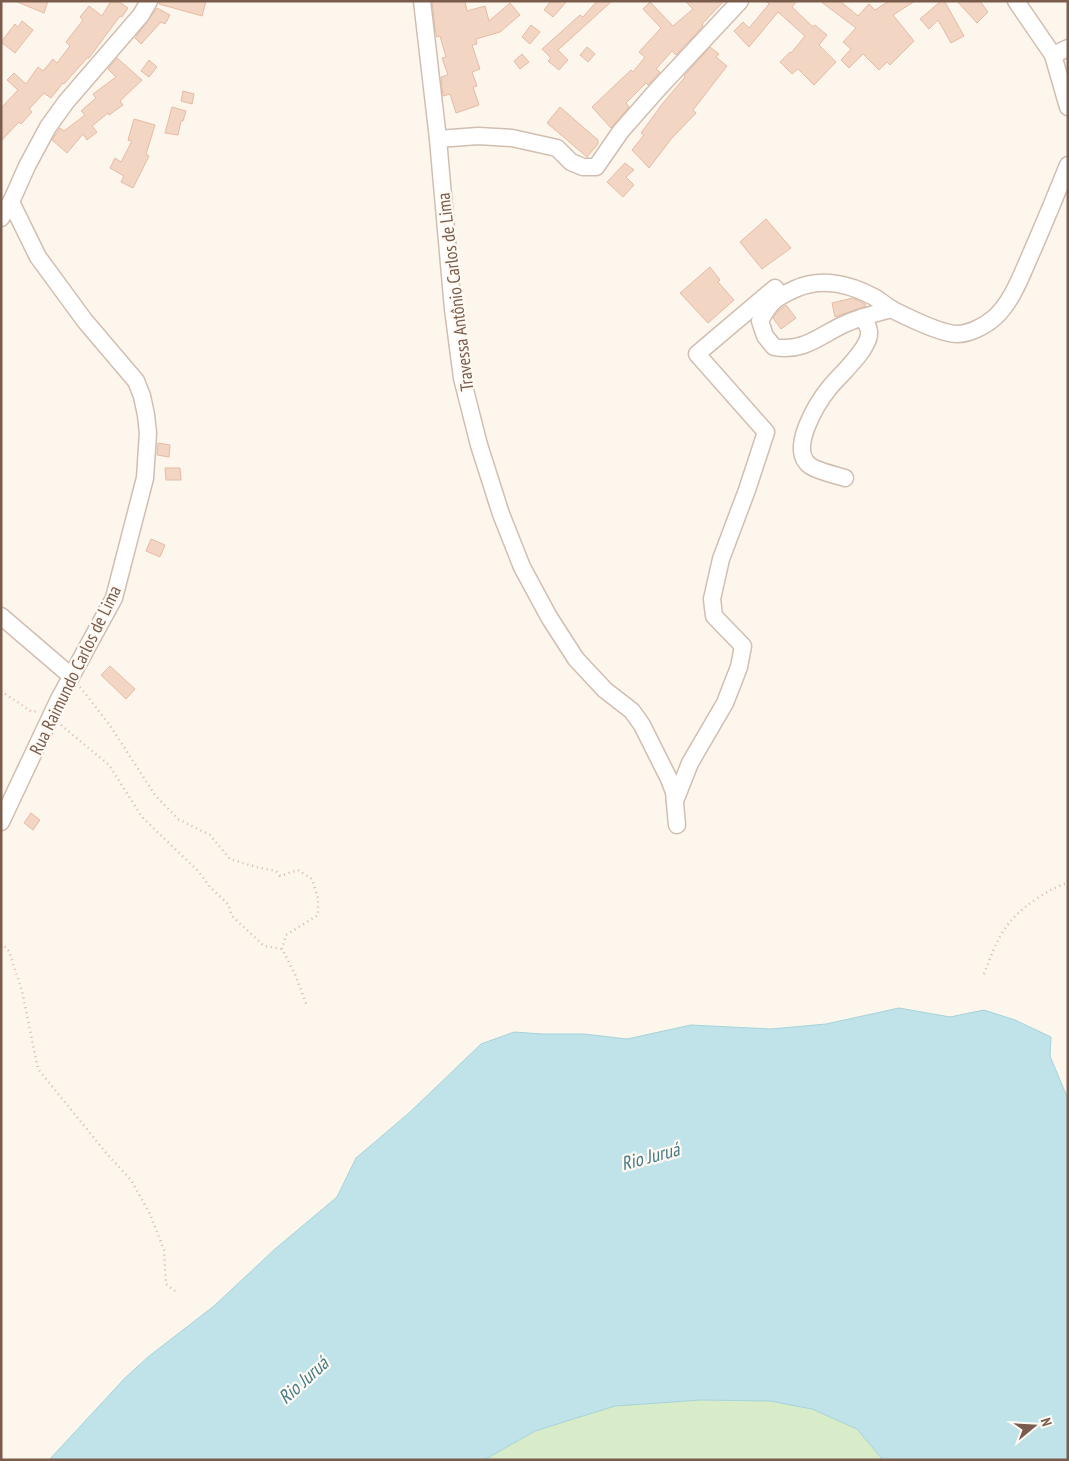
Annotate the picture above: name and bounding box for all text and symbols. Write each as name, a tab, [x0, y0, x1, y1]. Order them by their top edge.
street label: Travessa Antônio Carlos de Lima	[431, 192, 479, 392]
street label: Rua Raimundo Carlos de Lima	[24, 582, 126, 758]
water label: Rio Juruá	[618, 1136, 683, 1175]
water label: Rio Juruá	[273, 1350, 334, 1409]
north arrow	[1009, 1401, 1059, 1451]
text: N	[1037, 1416, 1056, 1428]

